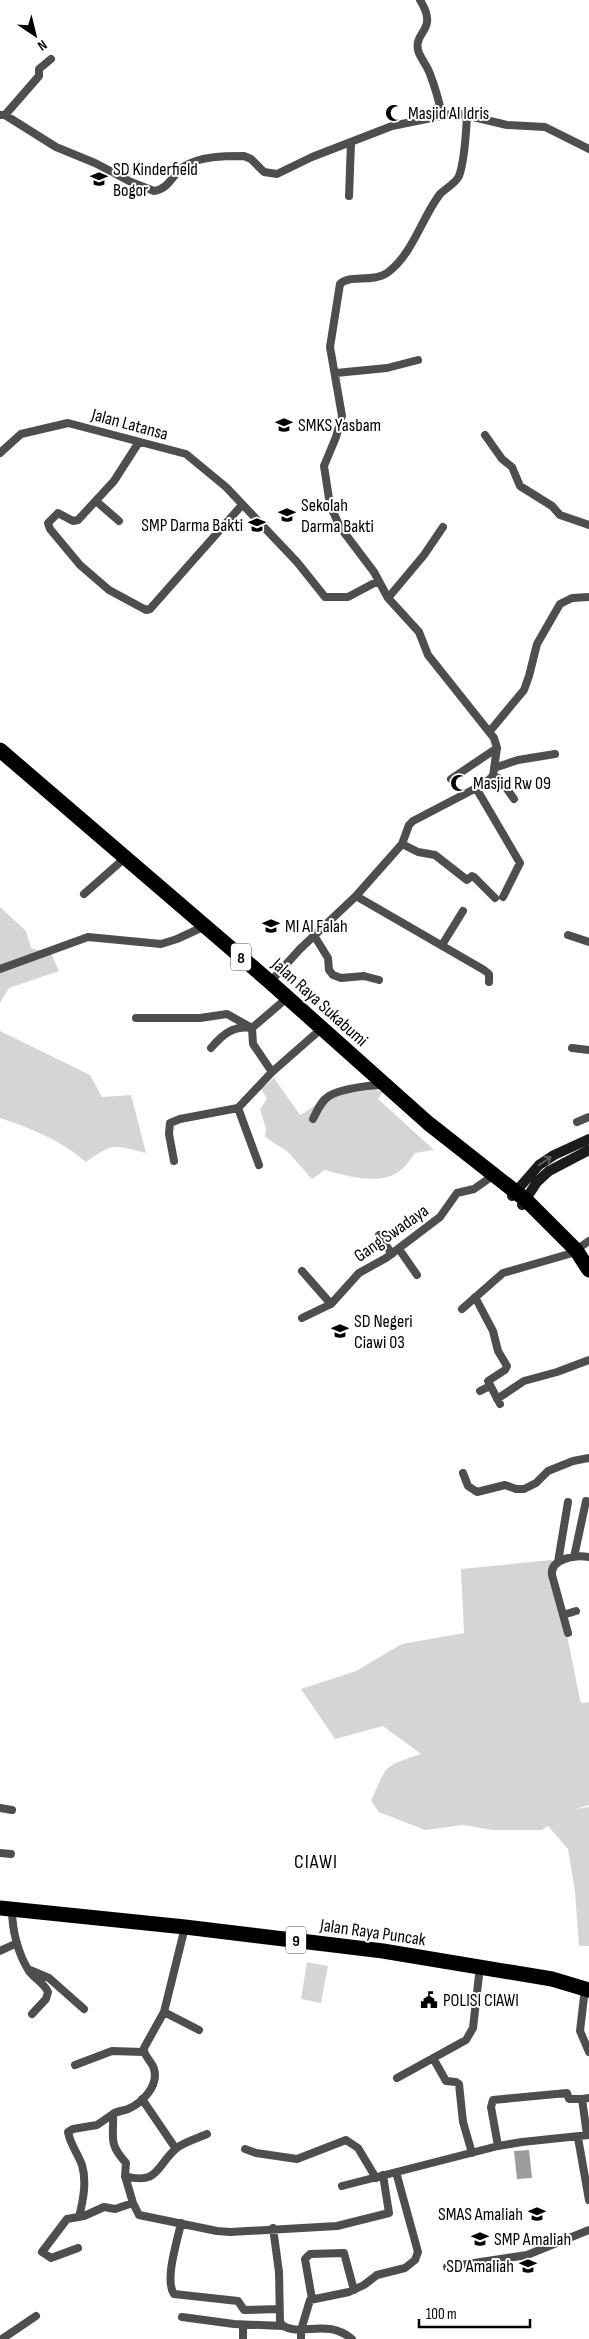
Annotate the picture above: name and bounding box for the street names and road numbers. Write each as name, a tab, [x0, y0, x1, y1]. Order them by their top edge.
street label: Jalan Latansa	[88, 404, 171, 445]
road number: 8	[231, 944, 251, 970]
street label: Jalan Raya Sukabumi	[267, 953, 372, 1051]
street label: Gang Swadaya	[350, 1200, 433, 1267]
street label: Jalan Raya Puncak	[318, 1915, 427, 1950]
road number: 9	[286, 1926, 306, 1954]

